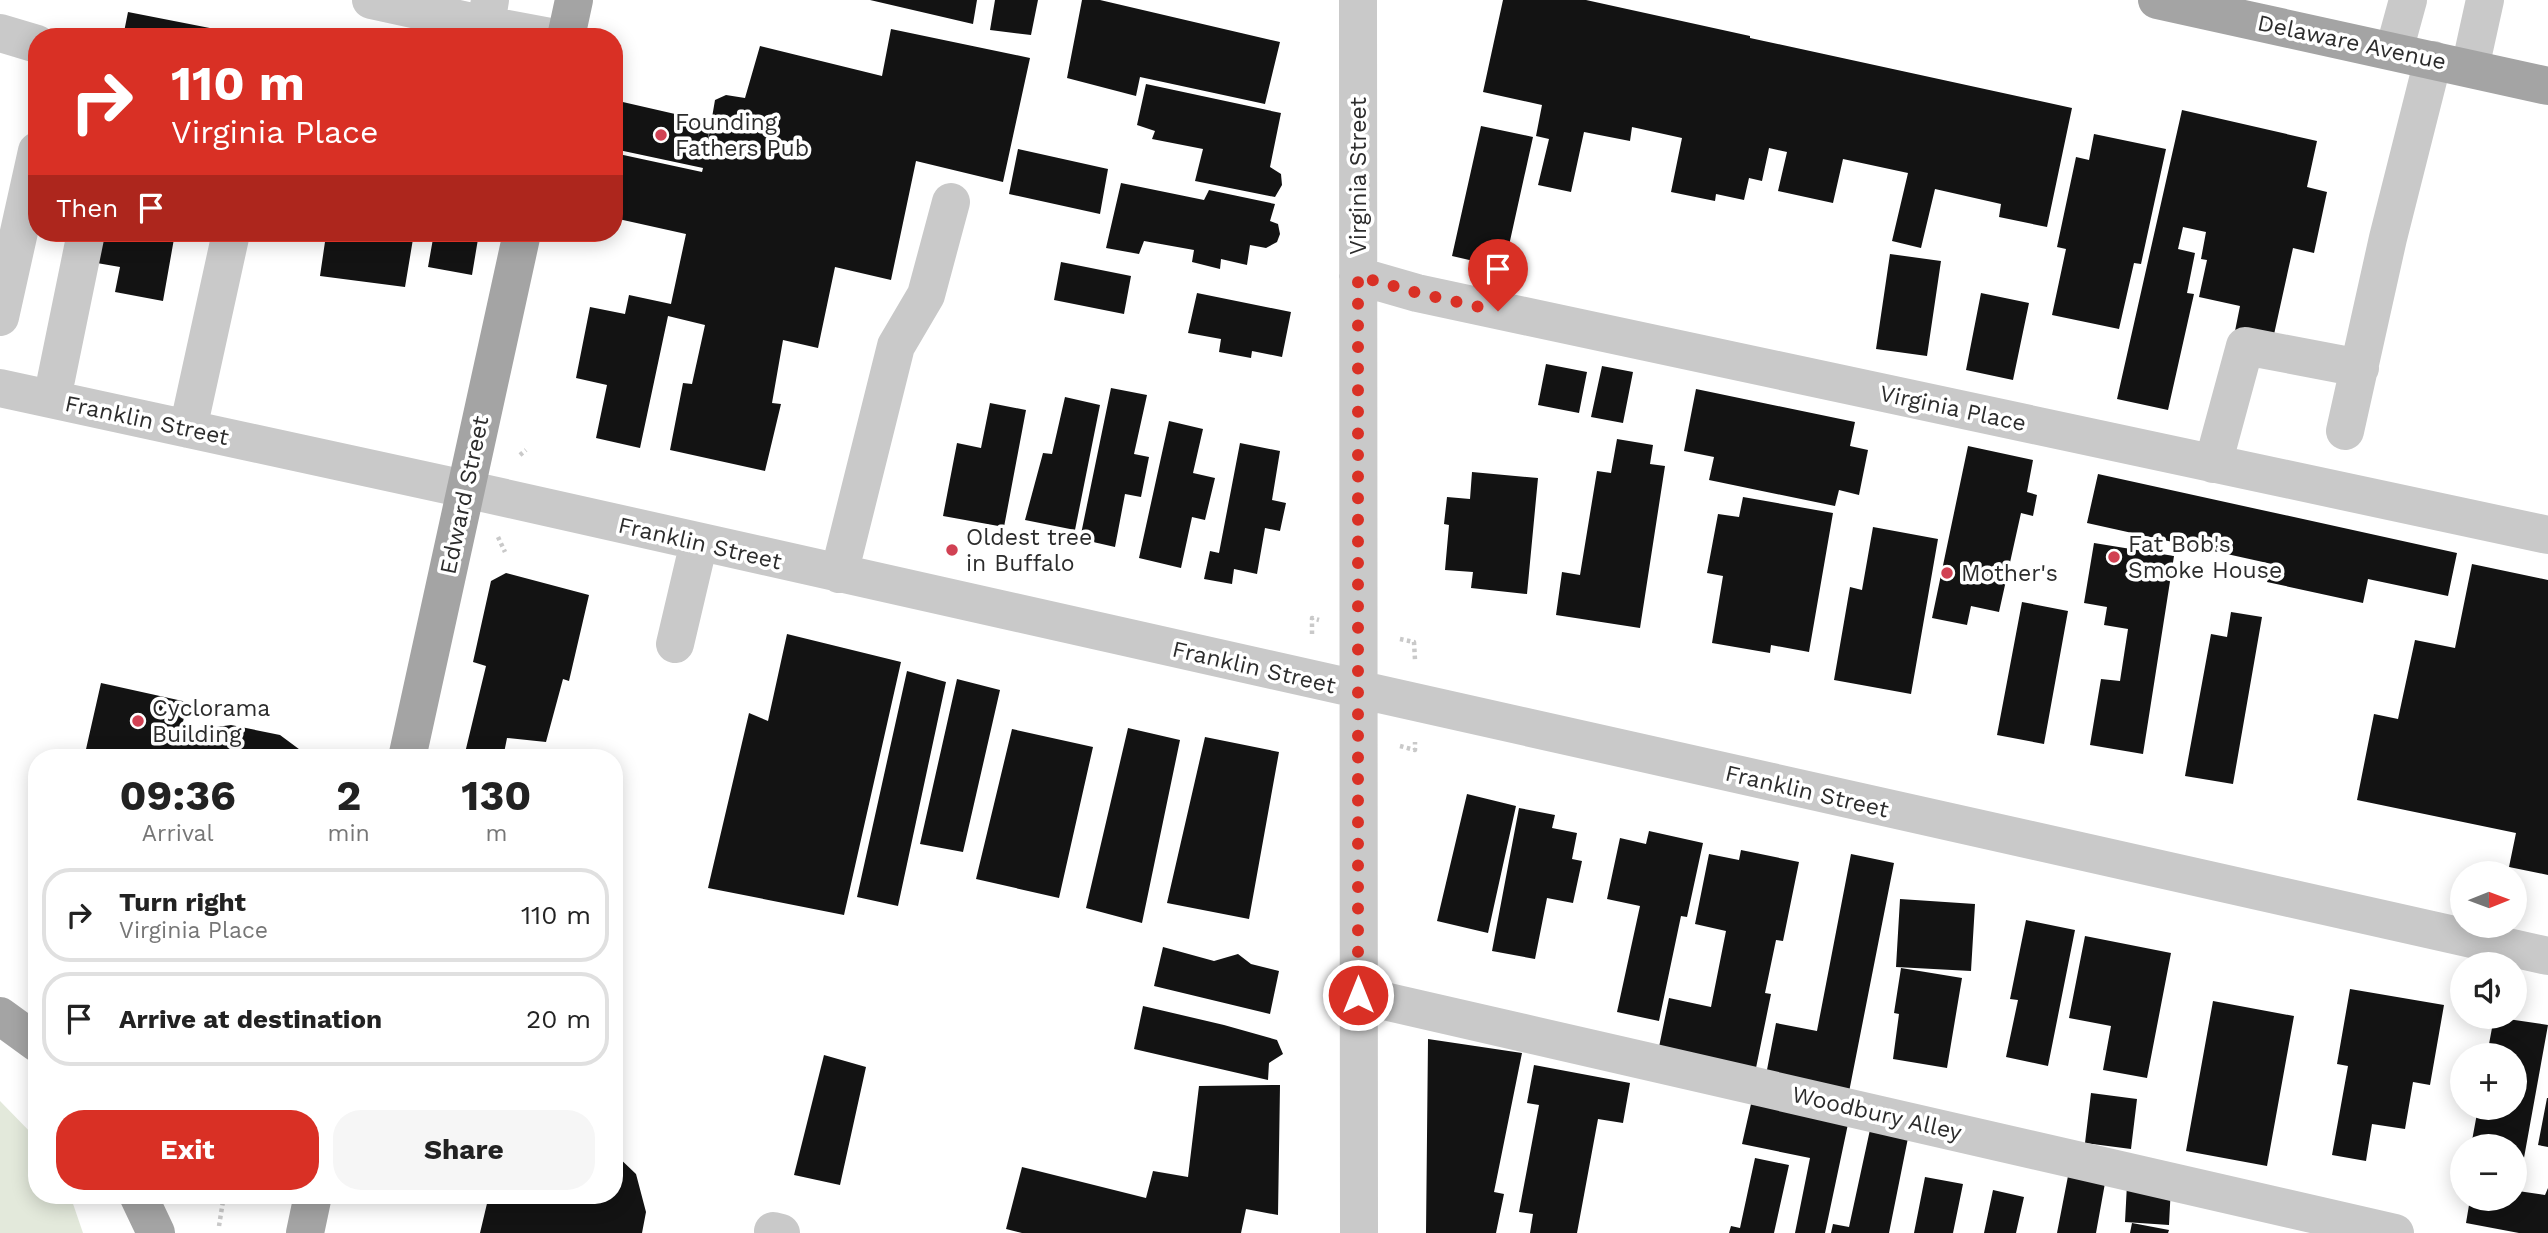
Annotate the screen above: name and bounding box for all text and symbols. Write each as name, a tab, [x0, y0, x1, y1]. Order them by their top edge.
street label: Delaware Avenue	[2255, 9, 2449, 76]
text: 110 m	[171, 54, 305, 112]
icon: right	[56, 56, 147, 147]
street label: Virginia Street	[1345, 97, 1372, 255]
place label: Founding Fathers Pub	[675, 109, 809, 162]
text: Virginia Place	[171, 113, 378, 151]
marker: Founding Fathers Pub	[653, 127, 669, 143]
icon: arrive	[132, 189, 170, 227]
text: Then	[56, 193, 118, 223]
pin	[1468, 239, 1528, 311]
icon: arrive	[1479, 250, 1517, 288]
street label: Virginia Place	[1877, 380, 2029, 437]
street label: Franklin Street	[62, 390, 232, 451]
street label: Edward Street	[435, 413, 495, 577]
street label: Franklin Street	[616, 512, 785, 575]
place label: Oldest tree in Buffalo	[966, 524, 1092, 577]
place label: Fat Bob's Smoke House	[2128, 531, 2282, 584]
marker: Oldest tree in Buffalo	[944, 542, 960, 558]
marker: Fat Bob's Smoke House	[2106, 549, 2122, 565]
place label: Mother's	[1961, 560, 2058, 587]
marker: Mother's	[1939, 565, 1955, 581]
street label: Franklin Street	[1170, 636, 1339, 699]
place label: Cyclorama Building	[152, 695, 270, 748]
marker: Cyclorama Building	[130, 713, 146, 729]
street label: Franklin Street	[1723, 760, 1892, 823]
text: 09:36	[120, 771, 236, 820]
text: 2	[336, 771, 361, 820]
text: 130	[461, 771, 531, 820]
text: Arrival	[142, 820, 214, 847]
text: min	[328, 820, 370, 847]
text: m	[485, 820, 507, 847]
north arrow	[2450, 861, 2527, 938]
map controls	[2450, 861, 2527, 1211]
text: Turn right	[119, 887, 246, 917]
icon: right	[60, 896, 98, 934]
text: 110 m	[521, 900, 591, 930]
text: Virginia Place	[119, 917, 268, 944]
button: sound	[2450, 952, 2527, 1029]
position arrow	[1321, 958, 1395, 1032]
icon: arrive	[60, 1000, 98, 1038]
text: Arrive at destination	[119, 1004, 382, 1034]
text: 20 m	[526, 1004, 591, 1034]
button: +	[2450, 1043, 2527, 1120]
street label: Woodbury Alley	[1789, 1081, 1965, 1146]
button: Exit	[56, 1110, 319, 1190]
button: Share	[333, 1110, 595, 1190]
button: −	[2450, 1134, 2527, 1211]

